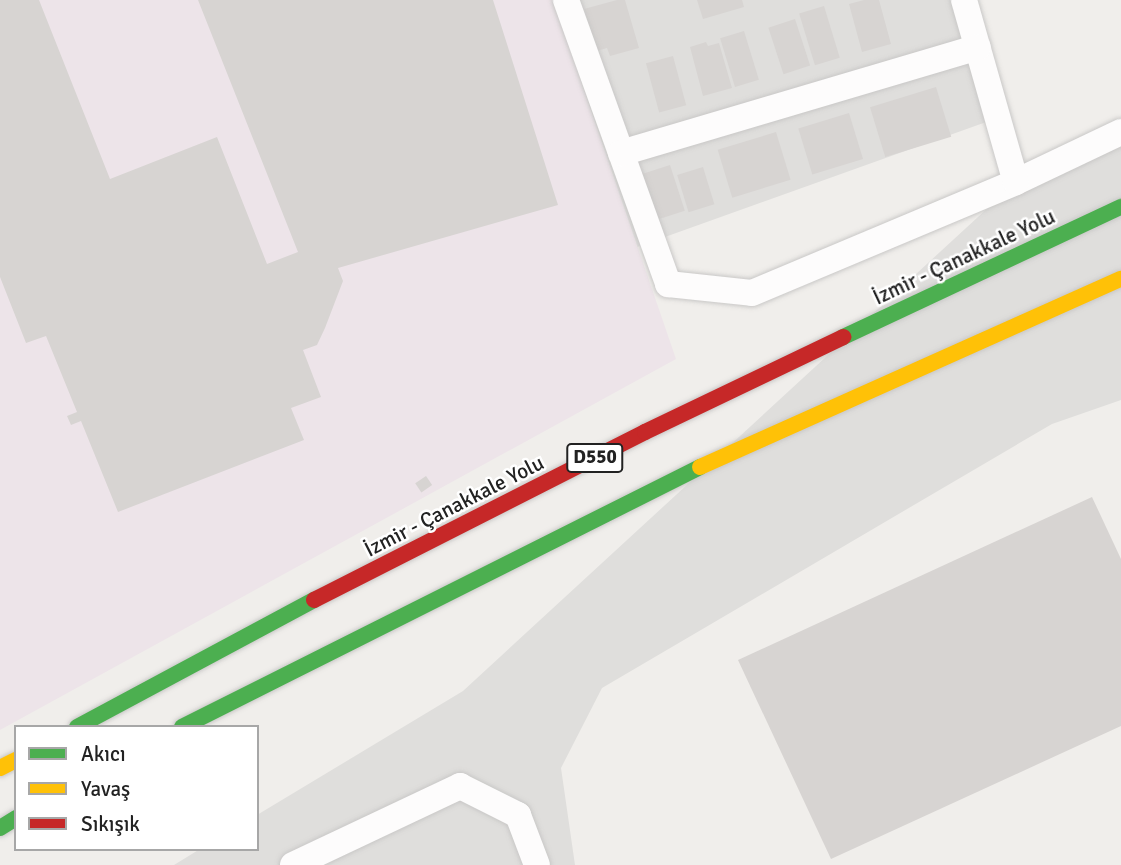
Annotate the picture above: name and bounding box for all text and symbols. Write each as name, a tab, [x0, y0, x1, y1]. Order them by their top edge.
street label: İzmir - Çanakkale Yolu	[869, 204, 1059, 310]
road number: D550	[565, 442, 625, 474]
street label: İzmir - Çanakkale Yolu	[360, 450, 548, 562]
legend	[14, 725, 259, 851]
text: Akıcı	[81, 741, 126, 767]
text: Yavaş	[81, 776, 130, 802]
text: Sıkışık	[81, 811, 140, 837]

